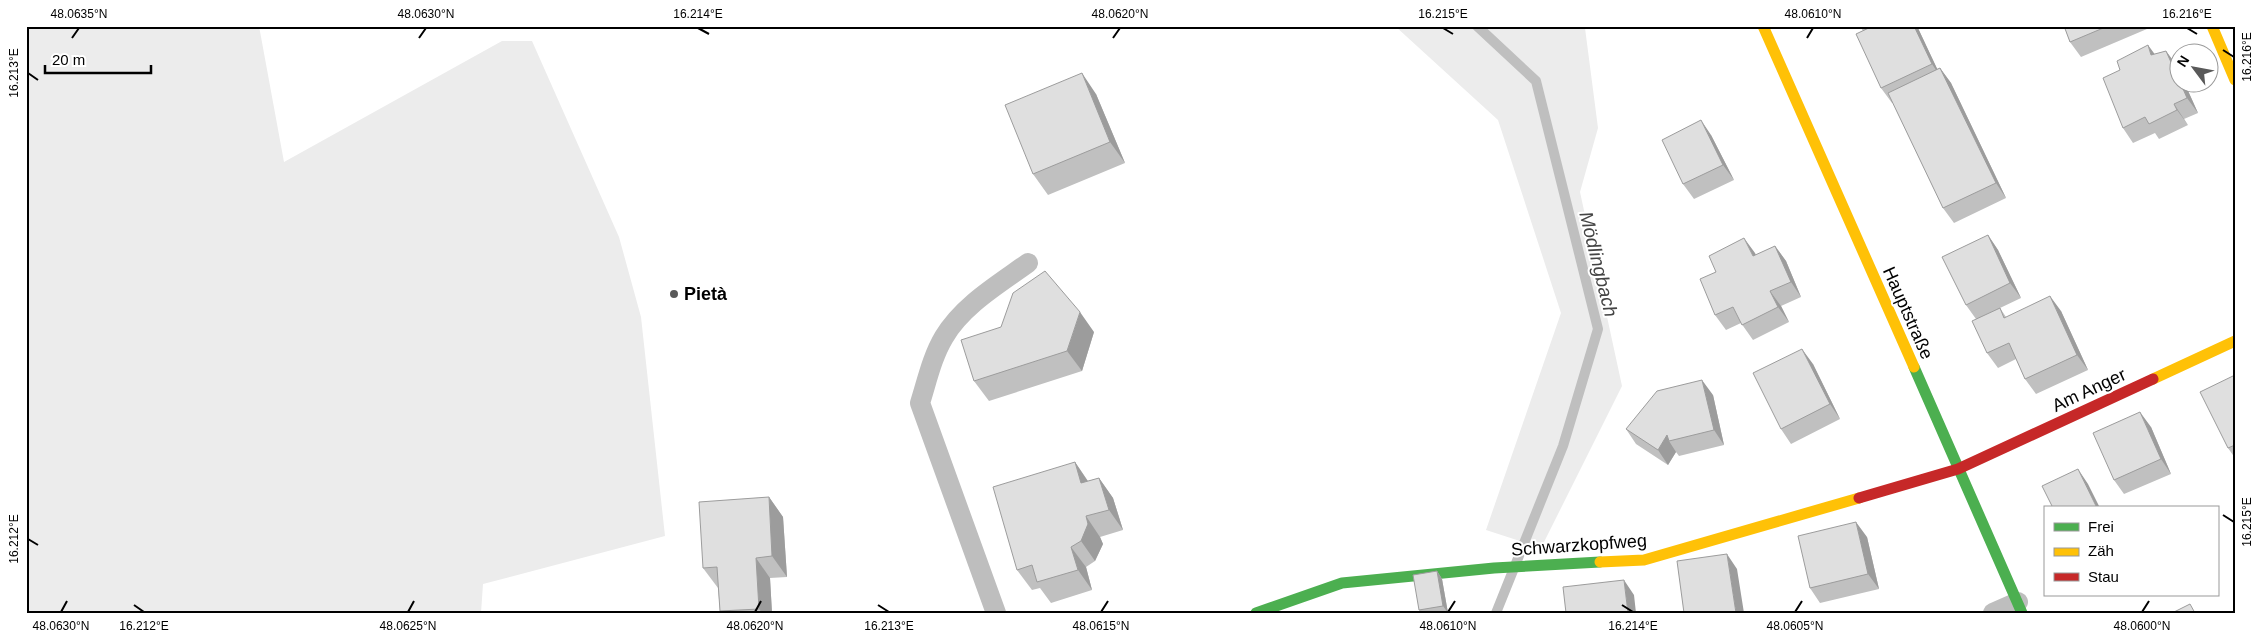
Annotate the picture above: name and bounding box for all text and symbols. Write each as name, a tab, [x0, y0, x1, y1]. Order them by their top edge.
text: 48.0635°N	[51, 7, 107, 21]
text: 48.0630°N	[398, 7, 454, 21]
text: 16.214°E	[673, 7, 723, 21]
text: 48.0620°N	[1092, 7, 1148, 21]
text: 16.215°E	[1418, 7, 1468, 21]
text: 48.0610°N	[1785, 7, 1841, 21]
text: 16.216°E	[2162, 7, 2212, 21]
text: 16.216°E	[2240, 32, 2254, 82]
scale bar	[45, 42, 151, 74]
north arrow	[2168, 42, 2218, 92]
text: 16.213°E	[7, 48, 21, 98]
text: 20 m	[52, 51, 85, 68]
text: N	[2174, 53, 2192, 70]
water label: Mödlingbach	[1575, 209, 1622, 319]
street label: Hauptstraße	[1879, 264, 1937, 362]
place label: Pietà	[684, 284, 728, 304]
marker: Pietà	[668, 288, 680, 300]
street label: Am Anger	[2049, 364, 2129, 416]
text: 16.215°E	[2240, 497, 2254, 547]
legend	[2044, 506, 2218, 596]
text: 16.212°E	[7, 514, 21, 564]
text: Frei	[2088, 518, 2114, 535]
street label: Schwarzkopfweg	[1510, 530, 1648, 560]
text: Zäh	[2088, 542, 2114, 559]
text: Stau	[2088, 568, 2119, 585]
text: 48.0630°N	[33, 619, 89, 633]
text: 16.212°E	[119, 619, 169, 633]
text: 48.0625°N	[380, 619, 436, 633]
text: 48.0620°N	[727, 619, 783, 633]
text: 16.213°E	[864, 619, 914, 633]
text: 48.0615°N	[1073, 619, 1129, 633]
text: 48.0610°N	[1420, 619, 1476, 633]
text: 16.214°E	[1608, 619, 1658, 633]
text: 48.0605°N	[1767, 619, 1823, 633]
text: 48.0600°N	[2114, 619, 2170, 633]

